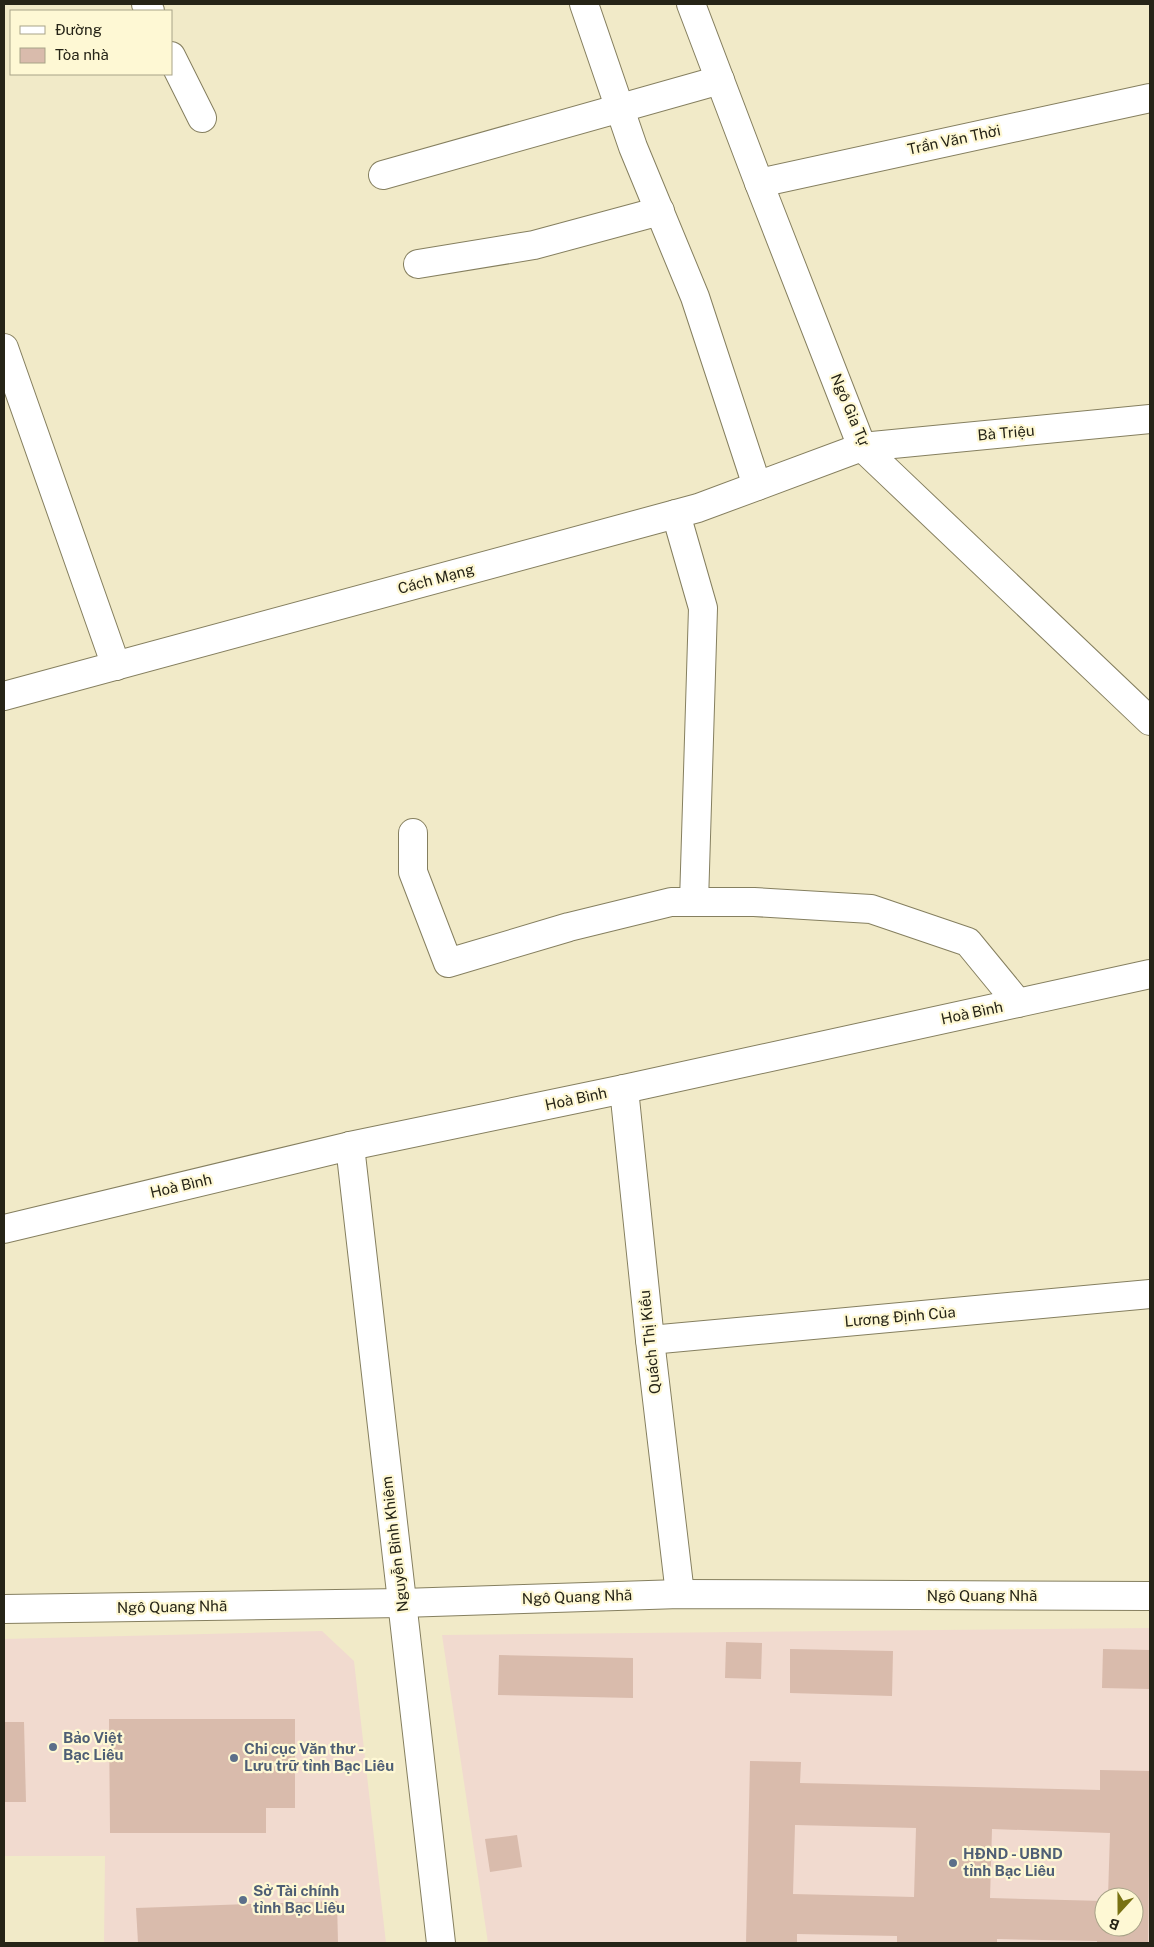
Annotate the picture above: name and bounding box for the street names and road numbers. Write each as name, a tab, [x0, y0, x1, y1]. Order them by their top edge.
street label: Trần Văn Thời	[906, 121, 1002, 158]
street label: Ngô Gia Tự	[828, 371, 873, 449]
street label: Bà Triệu	[977, 422, 1035, 443]
street label: Cách Mạng	[396, 560, 476, 597]
street label: Hoà Bình	[939, 998, 1004, 1027]
street label: Hoà Bình	[543, 1084, 608, 1113]
street label: Hoà Bình	[148, 1170, 213, 1201]
street label: Quách Thị Kiều	[636, 1289, 663, 1395]
street label: Lương Định Của	[844, 1303, 956, 1330]
street label: Nguyễn Bỉnh Khiêm	[378, 1475, 411, 1613]
street label: Ngô Quang Nhã	[522, 1586, 632, 1607]
street label: Ngô Quang Nhã	[927, 1587, 1037, 1604]
street label: Ngô Quang Nhã	[117, 1597, 227, 1616]

